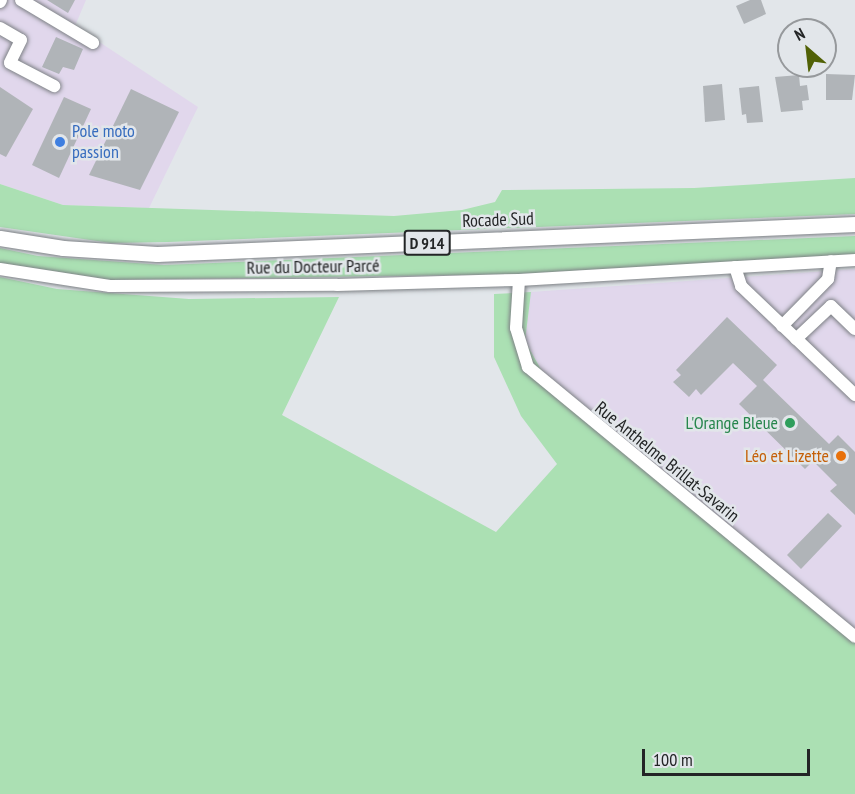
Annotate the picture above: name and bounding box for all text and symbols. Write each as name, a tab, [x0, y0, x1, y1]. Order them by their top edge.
north arrow	[777, 18, 837, 78]
text: N	[791, 23, 808, 45]
place label: Pole moto passion	[72, 121, 135, 164]
marker: Pole moto passion	[53, 135, 67, 149]
street label: Rocade Sud	[462, 208, 534, 232]
road number: D 914	[403, 230, 451, 256]
street label: Rue du Docteur Parcé	[246, 255, 380, 279]
street label: Rue Anthelme Brillat-Savarin	[590, 397, 744, 527]
place label: L'Orange Bleue	[685, 412, 778, 434]
marker: L'Orange Bleue	[783, 416, 797, 430]
place label: Léo et Lizette	[745, 445, 829, 467]
marker: Léo et Lizette	[834, 449, 848, 463]
scale bar	[645, 737, 813, 775]
text: 100 m	[653, 748, 693, 771]

